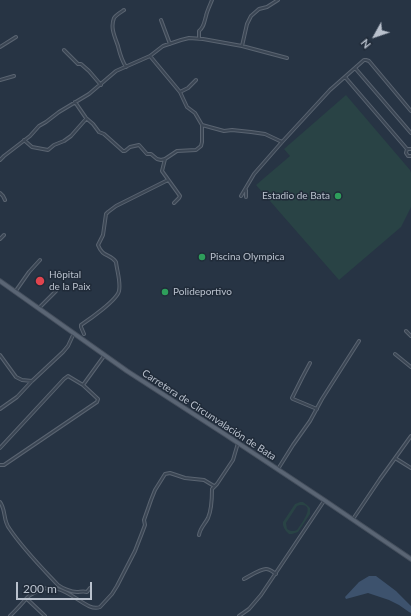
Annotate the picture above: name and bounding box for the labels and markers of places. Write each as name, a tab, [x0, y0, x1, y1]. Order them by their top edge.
place label: Estadio de Bata	[262, 190, 330, 202]
marker: Estadio de Bata	[333, 191, 343, 201]
place label: Piscina Olympica	[210, 251, 284, 263]
marker: Piscina Olympica	[197, 252, 207, 262]
place label: Hôpital de la Paix	[49, 269, 91, 292]
marker: Hôpital de la Paix	[34, 275, 46, 287]
place label: Polideportivo	[173, 286, 232, 298]
marker: Polideportivo	[160, 287, 170, 297]

